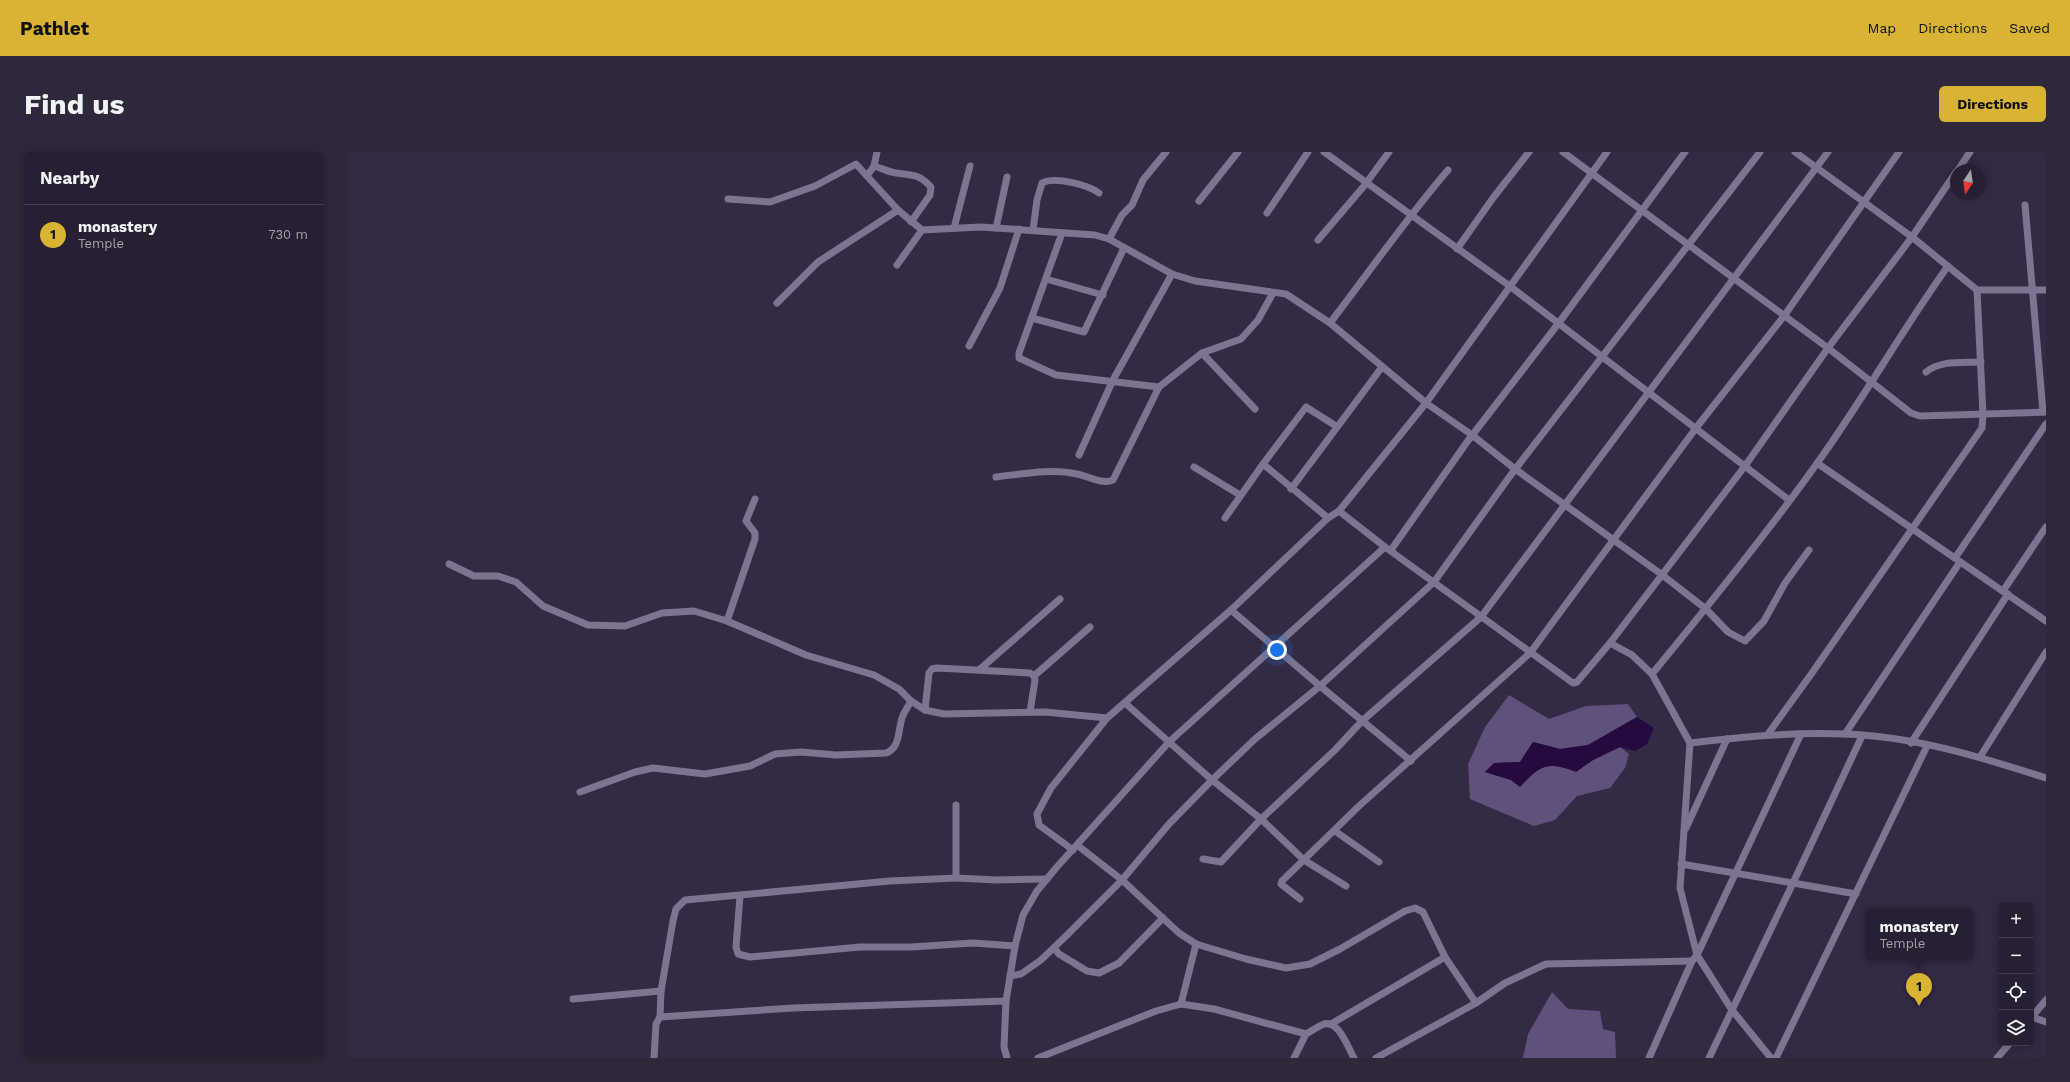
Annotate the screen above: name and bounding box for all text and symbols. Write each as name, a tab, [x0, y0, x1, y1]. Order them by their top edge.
text: Pathlet	[20, 17, 89, 40]
text: Map	[1868, 20, 1896, 36]
text: Directions	[1918, 20, 1987, 36]
text: Saved	[2009, 20, 2050, 36]
button: Directions	[1939, 86, 2046, 122]
text: Find us	[24, 88, 124, 121]
north arrow	[1950, 164, 1986, 200]
text: Nearby	[40, 168, 99, 188]
text: monastery	[78, 218, 157, 236]
text: 1	[50, 227, 56, 242]
text: 730 m	[268, 227, 308, 242]
text: Temple	[78, 236, 124, 251]
your location	[1267, 640, 1287, 660]
map controls	[1998, 902, 2034, 1046]
button: +	[1998, 902, 2034, 938]
popup	[1865, 908, 1973, 960]
text: monastery	[1879, 918, 1959, 936]
text: Temple	[1879, 936, 1925, 951]
button: −	[1998, 938, 2034, 974]
pin: 1	[1906, 973, 1932, 1006]
button: locate	[1998, 974, 2034, 1010]
button: layers	[1998, 1010, 2034, 1046]

